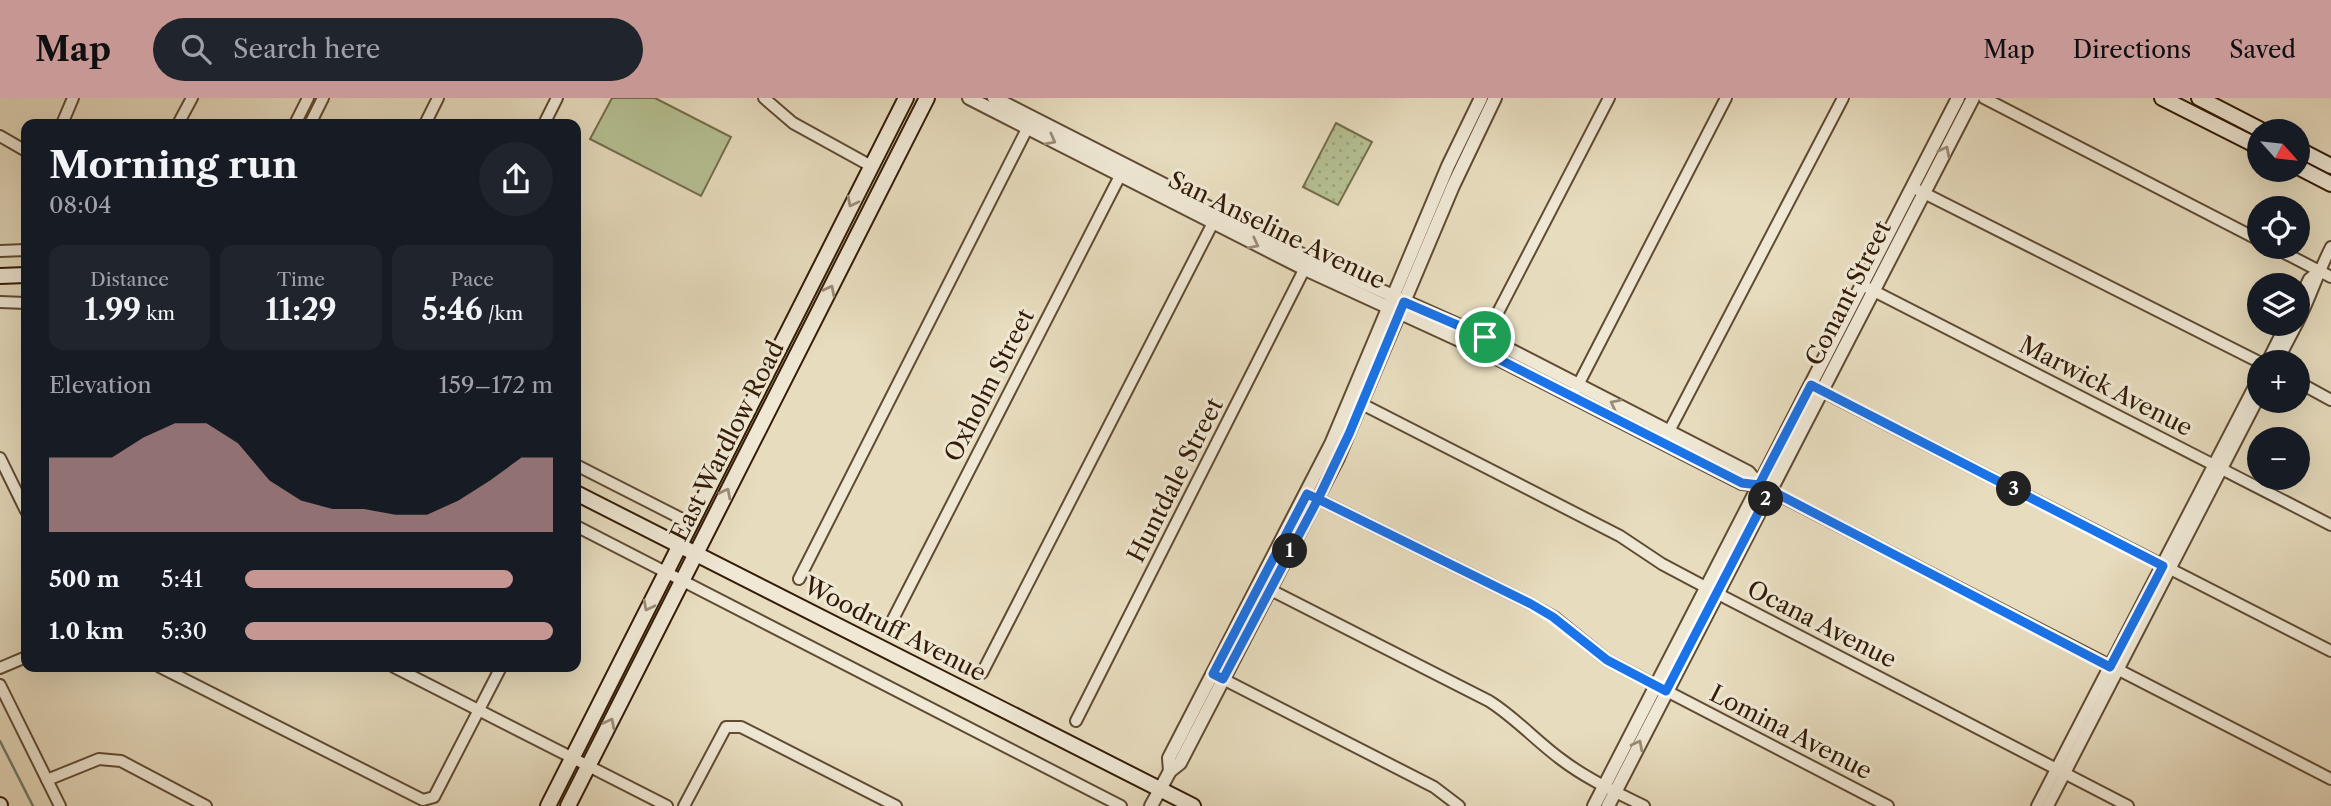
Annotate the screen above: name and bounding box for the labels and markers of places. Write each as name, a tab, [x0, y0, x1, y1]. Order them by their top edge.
pin	[1455, 307, 1515, 367]
pin: 3	[1996, 472, 2032, 506]
pin: 2	[1748, 482, 1784, 516]
pin: 1	[1272, 533, 1308, 568]

